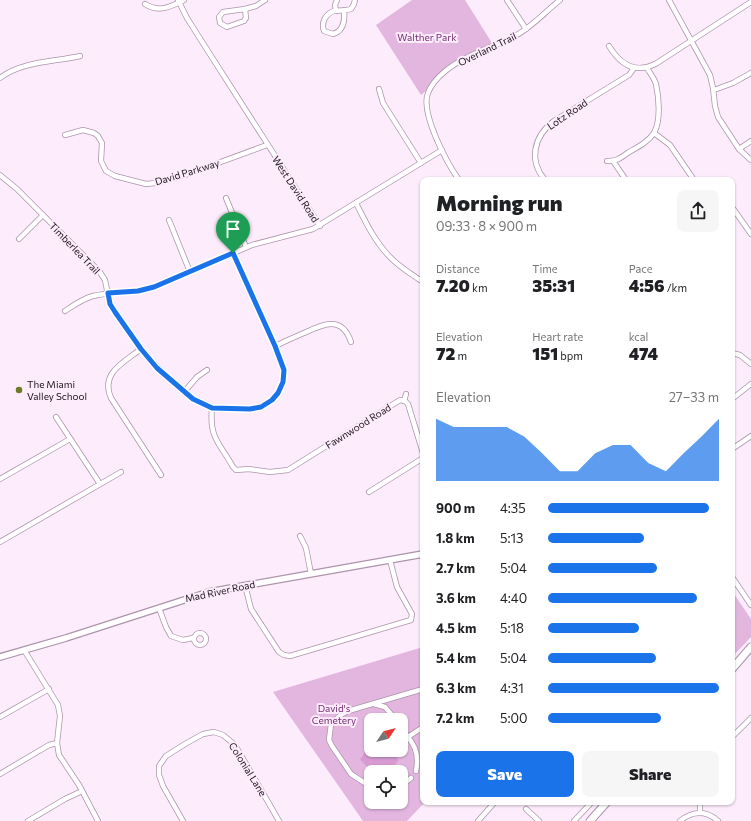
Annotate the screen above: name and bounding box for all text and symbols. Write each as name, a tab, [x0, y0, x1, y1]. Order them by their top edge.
street label: Overland Trail	[456, 30, 518, 68]
park label: Walther Park	[397, 31, 457, 43]
street label: Lotz Road	[545, 96, 590, 132]
street label: West David Road	[270, 154, 322, 225]
street label: David Parkway	[153, 156, 221, 188]
text: Morning run	[436, 189, 563, 216]
button: share	[677, 190, 719, 232]
pin	[216, 212, 250, 253]
icon: arrive	[222, 218, 244, 240]
text: 09:33 · 8 × 900 m	[436, 218, 537, 234]
street label: Timberlea Trail	[47, 219, 103, 277]
text: Distance	[436, 262, 480, 275]
text: Time	[532, 262, 558, 275]
text: Pace	[629, 262, 653, 275]
text: 7.20	[436, 275, 470, 296]
text: 35:31	[532, 275, 575, 296]
text: 4:56	[629, 275, 665, 296]
text: km	[470, 281, 488, 294]
text: /km	[665, 281, 687, 294]
text: Elevation	[436, 330, 482, 343]
text: Heart rate	[532, 330, 583, 343]
text: kcal	[629, 330, 648, 343]
text: 72	[436, 343, 455, 364]
text: 151	[532, 343, 558, 364]
text: 474	[629, 343, 658, 364]
text: m	[455, 349, 467, 362]
text: bpm	[558, 349, 583, 362]
place label: The Miami Valley School	[27, 378, 87, 402]
marker: The Miami Valley School	[14, 385, 24, 395]
text: Elevation	[436, 389, 491, 405]
text: 27–33 m	[669, 389, 719, 405]
street label: Fawnwood Road	[323, 401, 393, 451]
text: 900 m	[436, 500, 475, 516]
text: 4:35	[500, 500, 526, 516]
text: 1.8 km	[436, 530, 474, 546]
text: 5:13	[500, 530, 524, 546]
text: 2.7 km	[436, 560, 475, 576]
text: 5:04	[500, 560, 527, 576]
street label: Mad River Road	[184, 578, 256, 604]
text: 3.6 km	[436, 590, 476, 606]
text: 4:40	[500, 590, 527, 606]
text: 4.5 km	[436, 620, 476, 636]
text: 5:18	[500, 620, 524, 636]
text: 5.4 km	[436, 650, 476, 666]
text: 5:04	[500, 650, 527, 666]
text: 6.3 km	[436, 680, 476, 696]
text: 4:31	[500, 680, 524, 696]
park label: David's Cemetery	[312, 702, 356, 726]
text: 7.2 km	[436, 710, 474, 726]
text: 5:00	[500, 710, 528, 726]
north arrow	[364, 713, 408, 757]
map controls	[364, 713, 408, 809]
street label: Colonial Lane	[227, 740, 269, 798]
button: Save	[436, 751, 574, 797]
button: Share	[582, 751, 719, 797]
button: locate	[364, 765, 408, 809]

